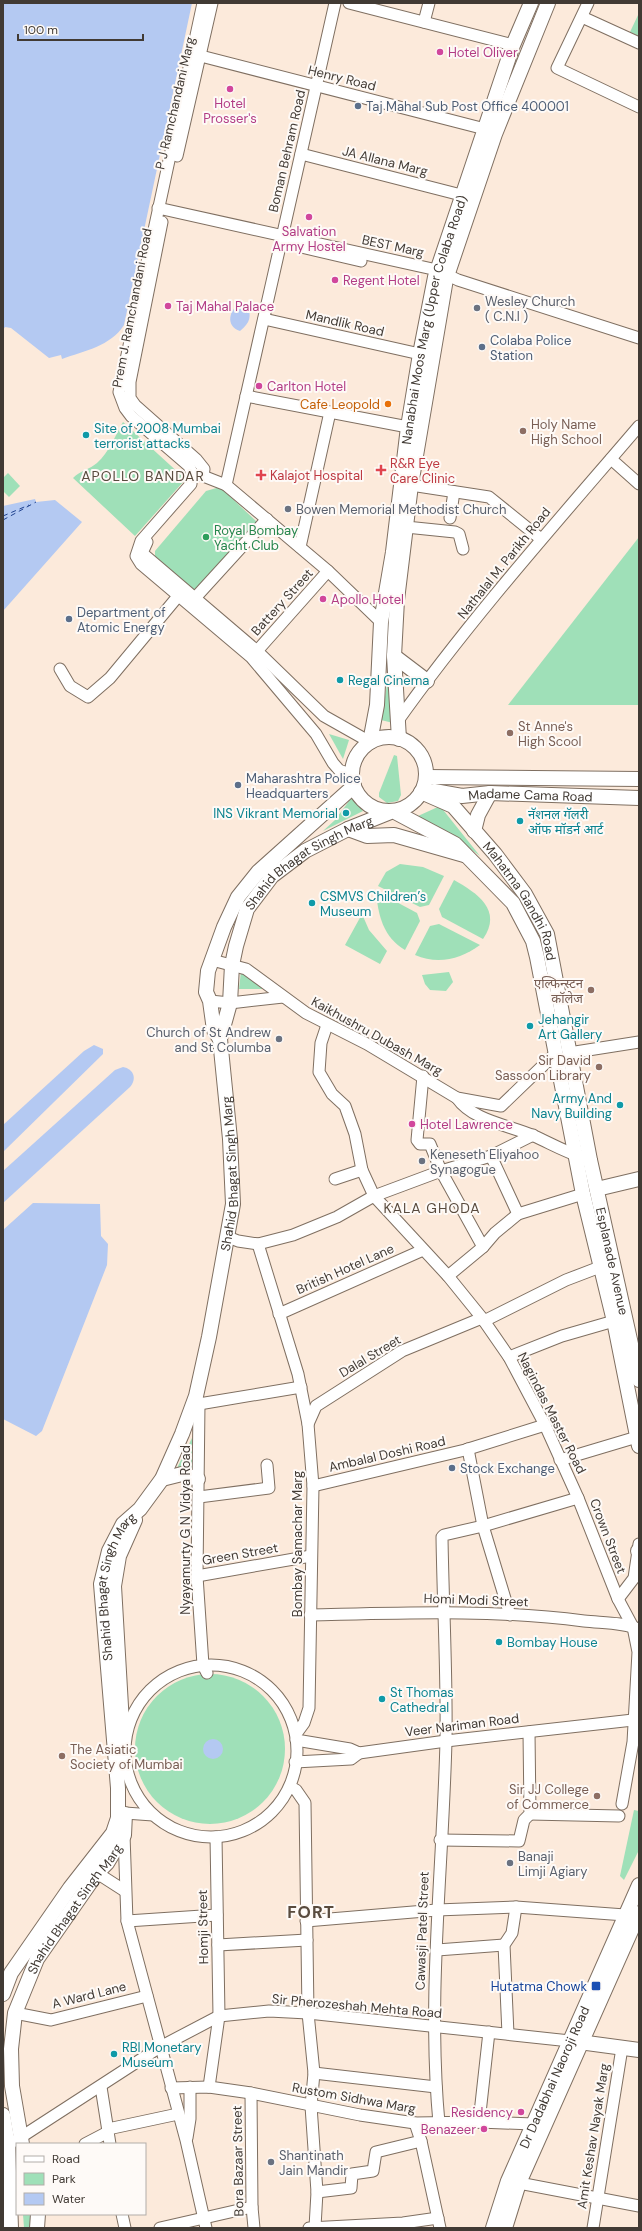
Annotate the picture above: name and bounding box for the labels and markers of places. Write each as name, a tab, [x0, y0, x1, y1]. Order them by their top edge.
place label: Hotel Oliver	[448, 44, 518, 61]
marker: Hotel Oliver	[435, 47, 445, 57]
marker: Hotel Prosser's	[225, 84, 235, 94]
place label: Hotel Prosser's	[203, 95, 257, 127]
place label: Taj Mahal Sub Post Office 400001	[366, 98, 569, 115]
marker: Taj Mahal Sub Post Office 400001	[353, 101, 363, 111]
marker: Salvation Army Hostel	[304, 212, 314, 222]
place label: Salvation Army Hostel	[272, 223, 346, 255]
place label: Regent Hotel	[343, 272, 420, 289]
marker: Regent Hotel	[330, 275, 340, 285]
place label: Wesley Church ( C.N.I )	[485, 293, 575, 325]
place label: Taj Mahal Palace	[176, 298, 274, 315]
marker: Taj Mahal Palace	[163, 301, 173, 311]
marker: Wesley Church ( C.N.I )	[472, 303, 482, 313]
place label: Colaba Police Station	[490, 332, 571, 364]
marker: Colaba Police Station	[477, 342, 487, 352]
place label: Carlton Hotel	[267, 378, 346, 395]
marker: Carlton Hotel	[254, 381, 264, 391]
place label: Cafe Leopold	[300, 396, 380, 413]
marker: Cafe Leopold	[383, 399, 393, 409]
place label: Holy Name High School	[531, 416, 602, 448]
place label: Site of 2008 Mumbai terrorist attacks	[94, 420, 221, 452]
marker: Holy Name High School	[518, 426, 528, 436]
marker: Site of 2008 Mumbai terrorist attacks	[81, 430, 91, 440]
place label: R&R Eye Care Clinic	[390, 455, 455, 487]
marker: R&R Eye Care Clinic	[375, 464, 387, 476]
place label: Kalajot Hospital	[270, 467, 363, 484]
marker: Kalajot Hospital	[255, 469, 267, 481]
place label: Bowen Memorial Methodist Church	[296, 501, 506, 518]
marker: Bowen Memorial Methodist Church	[283, 504, 293, 514]
place label: Royal Bombay Yacht Club	[214, 522, 298, 554]
marker: Royal Bombay Yacht Club	[201, 532, 211, 542]
place label: Apollo Hotel	[331, 591, 404, 608]
marker: Apollo Hotel	[318, 594, 328, 604]
place label: Department of Atomic Energy	[77, 604, 166, 636]
marker: Department of Atomic Energy	[64, 614, 74, 624]
place label: Regal Cinema	[348, 672, 429, 689]
marker: Regal Cinema	[335, 675, 345, 685]
place label: St Anne's High Scool	[518, 718, 581, 750]
marker: St Anne's High Scool	[505, 728, 515, 738]
place label: Maharashtra Police Headquarters	[246, 770, 361, 802]
marker: Maharashtra Police Headquarters	[233, 780, 243, 790]
place label: INS Vikrant Memorial	[213, 805, 338, 822]
place label: नॅशनल गॅलरी ऑफ मॉडर्न आर्ट	[528, 806, 604, 838]
marker: INS Vikrant Memorial	[341, 808, 351, 818]
marker: नॅशनल गॅलरी ऑफ मॉडर्न आर्ट	[515, 816, 525, 826]
place label: CSMVS Children’s Museum	[320, 888, 426, 920]
marker: CSMVS Children’s Museum	[307, 898, 317, 908]
place label: एल्फिन्स्टन कॉलेज	[534, 975, 584, 1007]
marker: एल्फिन्स्टन कॉलेज	[586, 985, 596, 995]
place label: Jehangir Art Gallery	[538, 1011, 602, 1043]
marker: Jehangir Art Gallery	[525, 1021, 535, 1031]
place label: Church of St Andrew and St Columba	[146, 1024, 271, 1056]
marker: Church of St Andrew and St Columba	[274, 1034, 284, 1044]
place label: Sir David Sassoon Library	[495, 1052, 591, 1084]
marker: Sir David Sassoon Library	[594, 1062, 604, 1072]
place label: Army And Navy Building	[531, 1090, 612, 1122]
marker: Army And Navy Building	[615, 1100, 625, 1110]
place label: Hotel Lawrence	[420, 1116, 513, 1133]
marker: Hotel Lawrence	[407, 1119, 417, 1129]
place label: Keneseth Eliyahoo Synagogue	[430, 1146, 540, 1178]
marker: Keneseth Eliyahoo Synagogue	[417, 1156, 427, 1166]
place label: Stock Exchange	[460, 1460, 555, 1477]
marker: Stock Exchange	[447, 1463, 457, 1473]
place label: Bombay House	[507, 1634, 598, 1651]
marker: Bombay House	[494, 1637, 504, 1647]
place label: St Thomas Cathedral	[390, 1684, 454, 1716]
marker: St Thomas Cathedral	[377, 1694, 387, 1704]
place label: The Asiatic Society of Mumbai	[70, 1741, 183, 1773]
marker: The Asiatic Society of Mumbai	[57, 1751, 67, 1761]
place label: Sir JJ College of Commerce	[506, 1781, 589, 1813]
marker: Sir JJ College of Commerce	[592, 1791, 602, 1801]
place label: Banaji Limji Agiary	[518, 1848, 587, 1880]
marker: Banaji Limji Agiary	[505, 1858, 515, 1868]
place label: Hutatma Chowk	[491, 1978, 587, 1995]
marker: Hutatma Chowk	[590, 1980, 602, 1992]
place label: RBI Monetary Museum	[122, 2039, 202, 2071]
marker: RBI Monetary Museum	[109, 2049, 119, 2059]
place label: Residency	[451, 2104, 513, 2121]
marker: Residency	[516, 2107, 526, 2117]
place label: Benazeer	[421, 2121, 476, 2138]
marker: Benazeer	[479, 2124, 489, 2134]
place label: Shantinath Jain Mandir	[279, 2147, 348, 2179]
marker: Shantinath Jain Mandir	[266, 2157, 276, 2167]

